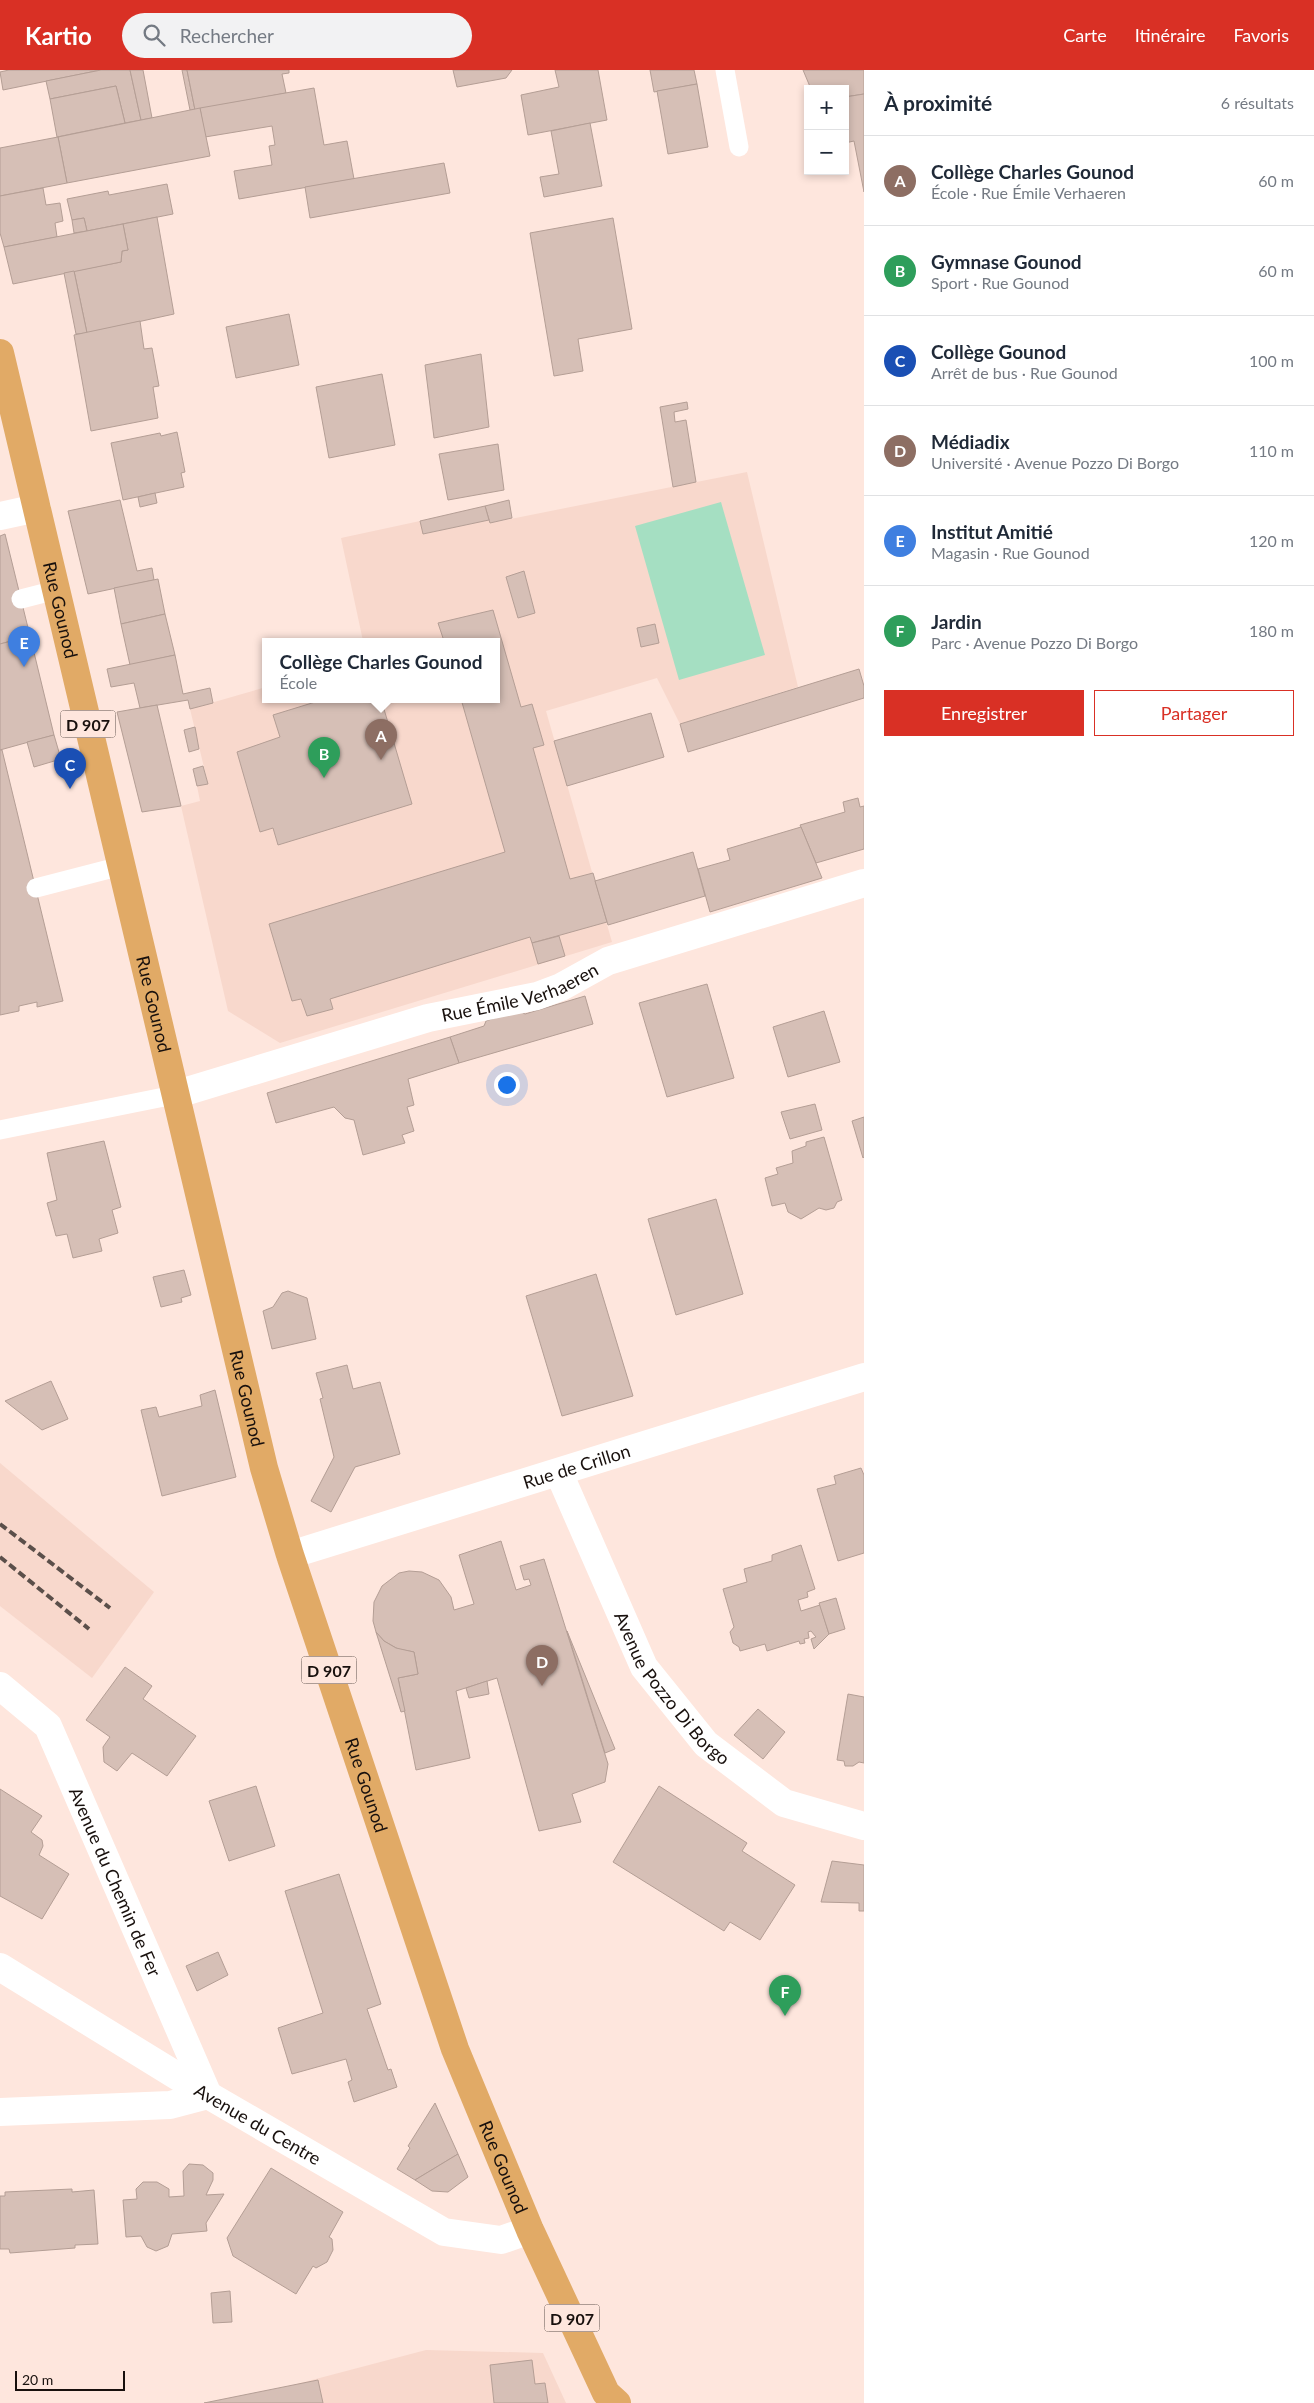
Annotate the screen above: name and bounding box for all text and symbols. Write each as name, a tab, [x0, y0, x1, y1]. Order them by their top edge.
search box	[122, 13, 472, 58]
text: Kartio	[25, 21, 92, 50]
icon: search	[140, 21, 168, 49]
text: Rechercher	[180, 24, 274, 47]
text: Carte	[1063, 24, 1107, 46]
text: Itinéraire	[1135, 24, 1205, 46]
text: Favoris	[1233, 24, 1289, 46]
map controls	[804, 85, 849, 175]
button: +	[804, 85, 849, 130]
text: À proximité	[884, 90, 992, 115]
text: 6 résultats	[1221, 93, 1294, 112]
button: −	[804, 130, 849, 175]
text: Collège Charles Gounod	[931, 160, 1134, 183]
text: A	[894, 171, 906, 190]
text: 60 m	[1258, 171, 1294, 190]
text: École · Rue Émile Verhaeren	[931, 183, 1126, 202]
text: Gymnase Gounod	[931, 250, 1082, 273]
text: B	[895, 261, 905, 280]
text: 60 m	[1258, 261, 1294, 280]
text: Sport · Rue Gounod	[931, 273, 1069, 292]
text: Collège Gounod	[931, 340, 1066, 363]
text: C	[895, 351, 905, 370]
text: 100 m	[1249, 351, 1294, 370]
text: Arrêt de bus · Rue Gounod	[931, 363, 1118, 382]
text: Médiadix	[931, 430, 1010, 453]
text: D	[894, 441, 906, 460]
text: 110 m	[1249, 441, 1294, 460]
text: Université · Avenue Pozzo Di Borgo	[931, 453, 1179, 472]
text: Institut Amitié	[931, 520, 1053, 543]
text: E	[895, 531, 905, 550]
text: 120 m	[1249, 531, 1294, 550]
text: Magasin · Rue Gounod	[931, 543, 1090, 562]
street label: Rue Gounod	[39, 559, 83, 660]
text: Jardin	[931, 610, 982, 633]
text: F	[895, 621, 905, 640]
text: 180 m	[1249, 621, 1294, 640]
pin: E	[8, 626, 40, 667]
text: Parc · Avenue Pozzo Di Borgo	[931, 633, 1138, 652]
popup	[262, 638, 500, 703]
text: Collège Charles Gounod	[279, 650, 483, 673]
text: École	[279, 673, 317, 692]
button: Enregistrer	[884, 690, 1084, 736]
button: Partager	[1094, 690, 1294, 736]
road number: D 907	[61, 711, 116, 738]
pin: A	[365, 719, 397, 760]
pin: B	[308, 737, 340, 778]
pin: C	[54, 748, 86, 789]
street label: Rue Gounod	[132, 953, 176, 1055]
street label: Rue Émile Verhaeren	[439, 958, 602, 1026]
your location	[494, 1072, 520, 1098]
street label: Rue Gounod	[225, 1348, 270, 1449]
street label: Rue de Crillon	[520, 1439, 633, 1493]
street label: Avenue Pozzo Di Borgo	[610, 1608, 734, 1769]
pin: D	[526, 1645, 558, 1686]
road number: D 907	[302, 1656, 356, 1684]
street label: Rue Gounod	[341, 1735, 393, 1835]
street label: Avenue du Chemin de Fer	[65, 1784, 166, 1980]
pin: F	[769, 1975, 801, 2016]
street label: Avenue du Centre	[191, 2079, 325, 2169]
street label: Rue Gounod	[475, 2117, 533, 2217]
road number: D 907	[544, 2304, 600, 2332]
scale bar	[15, 2368, 125, 2391]
text: 20 m	[22, 2371, 53, 2388]

